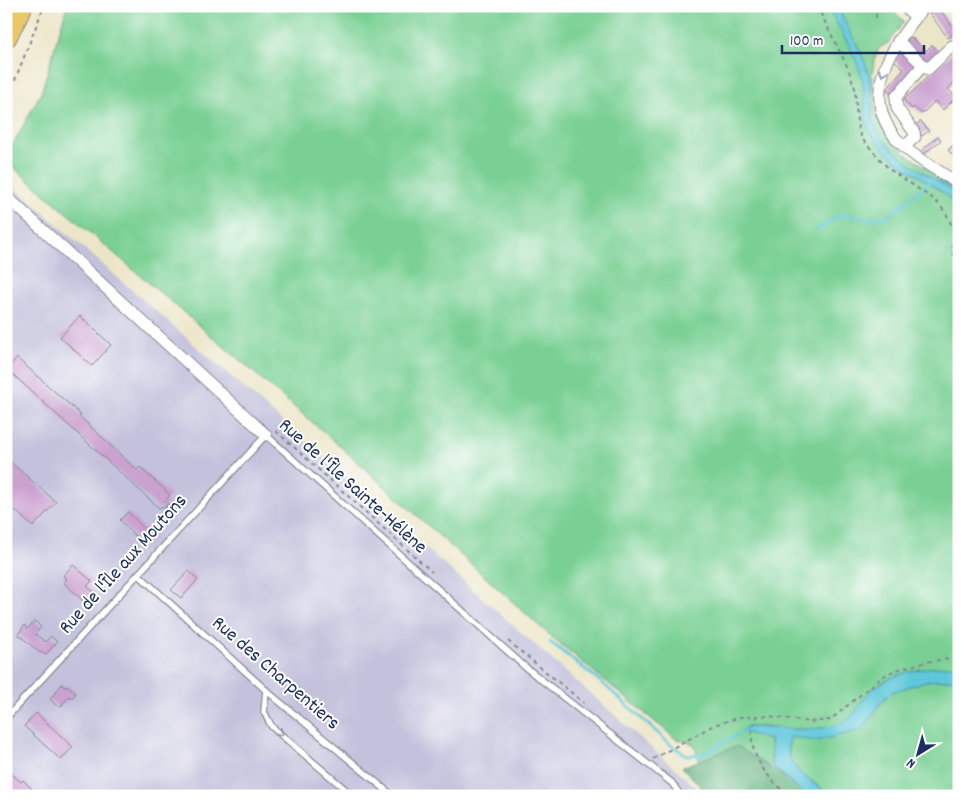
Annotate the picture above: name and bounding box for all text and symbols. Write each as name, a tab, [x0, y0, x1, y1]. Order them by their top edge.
scale bar	[782, 22, 925, 54]
text: 100 m	[790, 31, 823, 53]
one-way arrow	[879, 69, 889, 77]
street label: Rue de l'Île Sainte-Hélène	[272, 413, 433, 562]
street label: Rue de l'Île aux Moutons	[53, 489, 195, 641]
street label: Rue des Charpentiers	[205, 610, 345, 738]
one-way arrow	[274, 727, 284, 736]
north arrow	[892, 730, 942, 780]
text: N	[903, 753, 920, 773]

